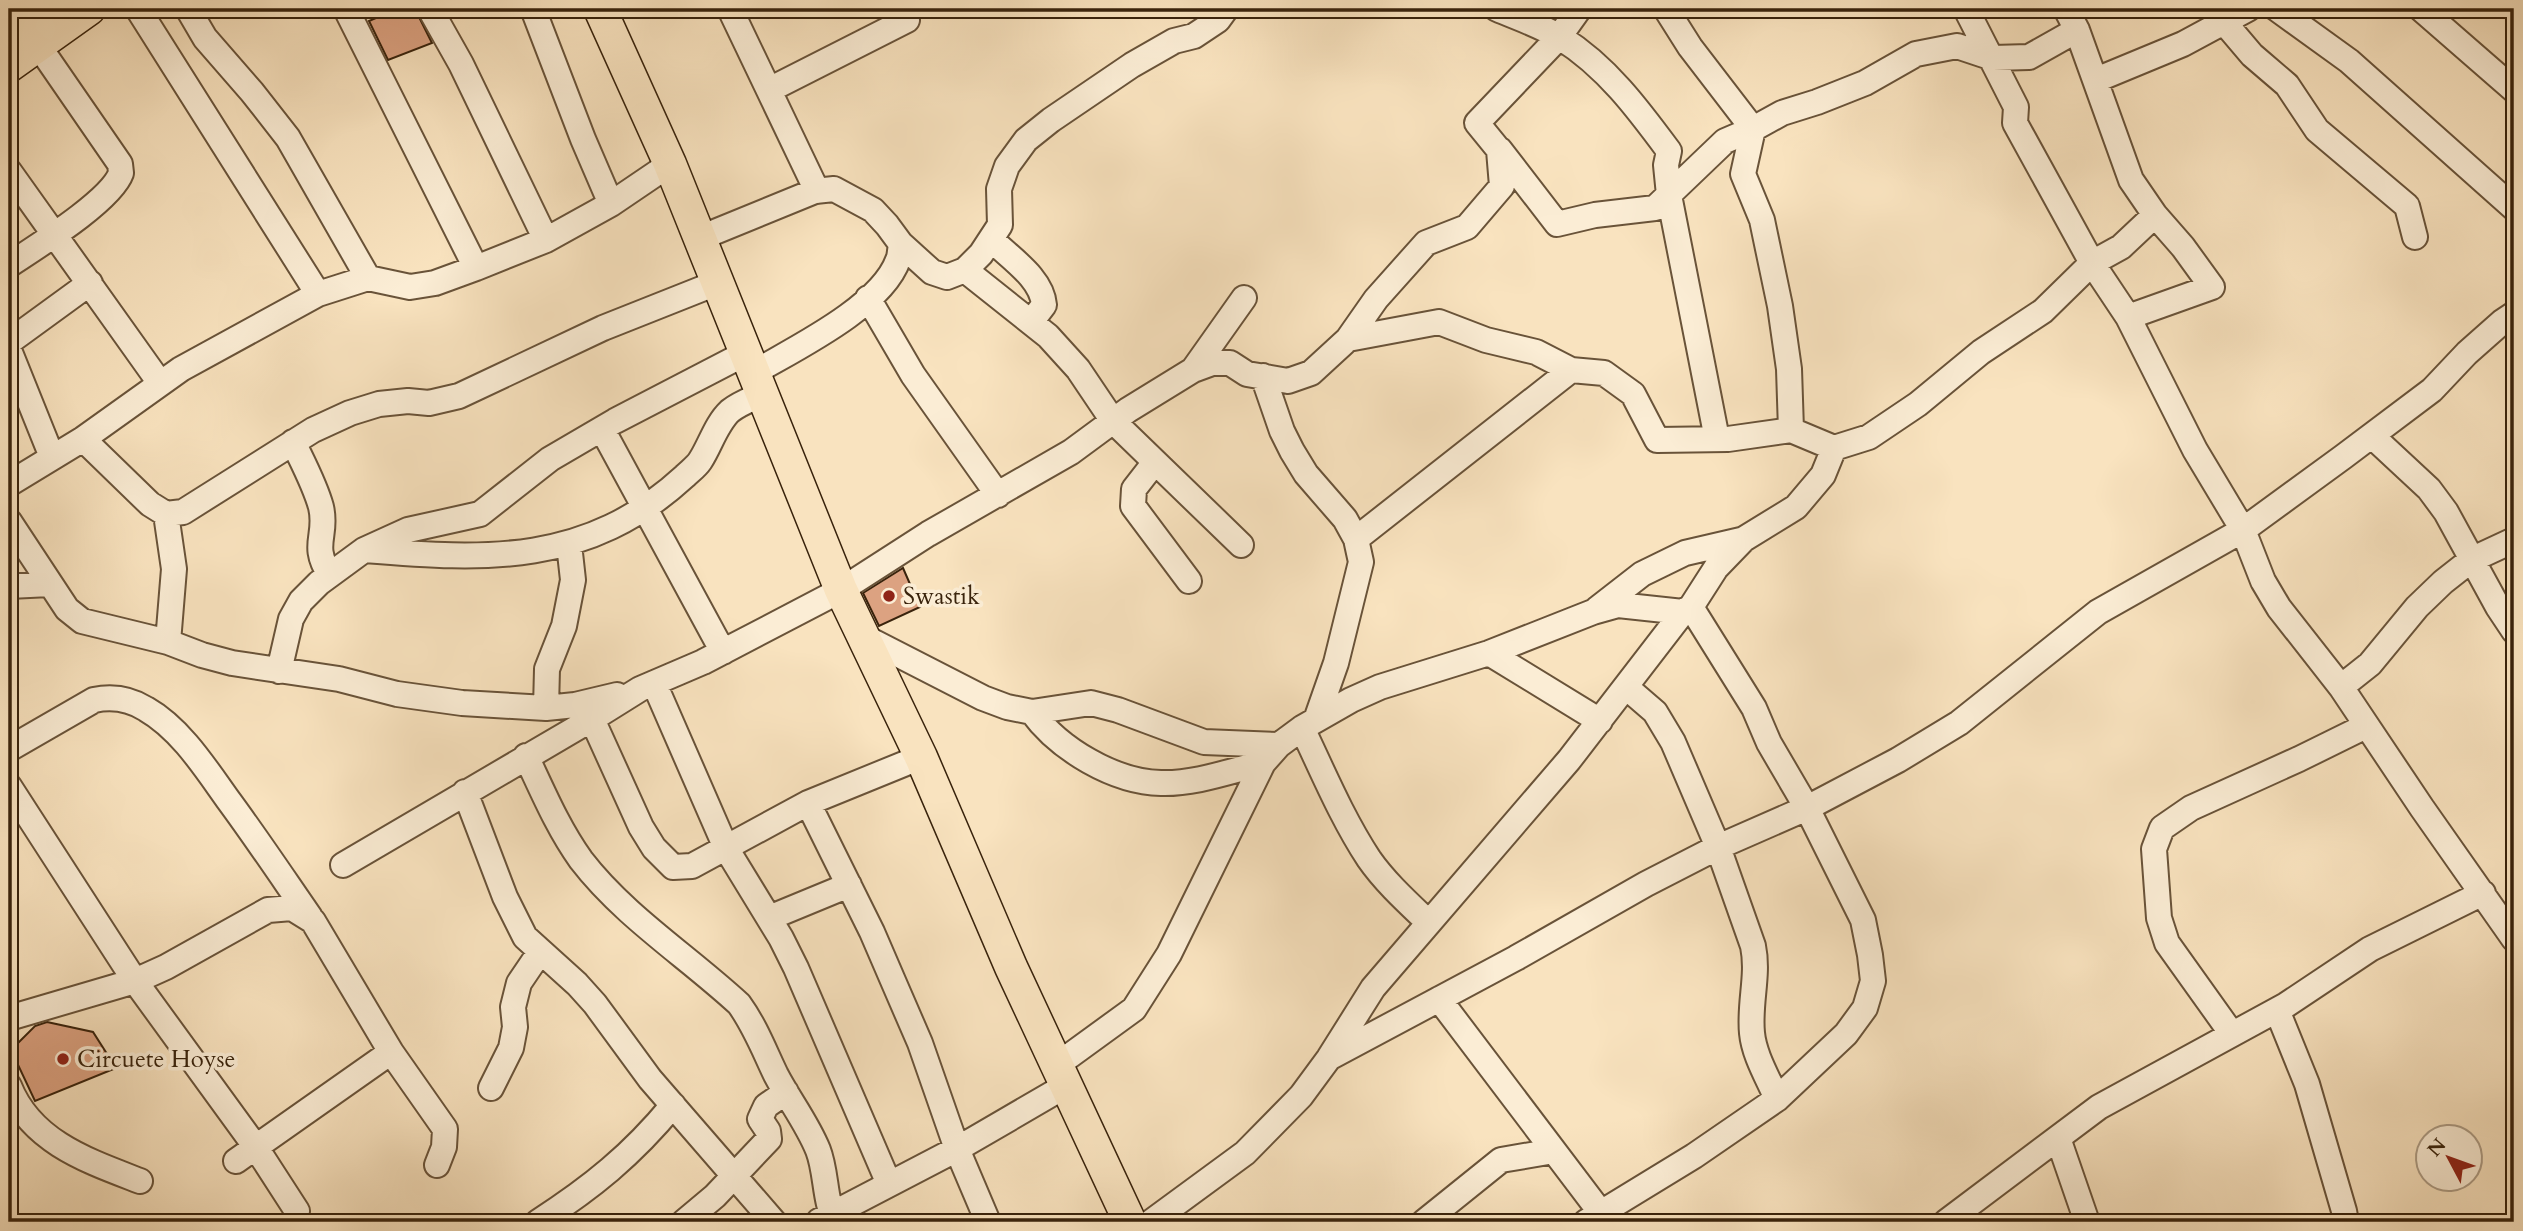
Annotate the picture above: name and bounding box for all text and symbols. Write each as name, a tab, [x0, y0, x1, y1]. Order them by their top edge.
place label: Swastik	[903, 580, 980, 613]
marker: Swastik	[881, 588, 897, 604]
place label: Circuete Hoyse	[77, 1043, 235, 1076]
marker: Circuete Hoyse	[55, 1051, 71, 1067]
north arrow	[2414, 1122, 2484, 1192]
text: N	[2422, 1132, 2452, 1162]

